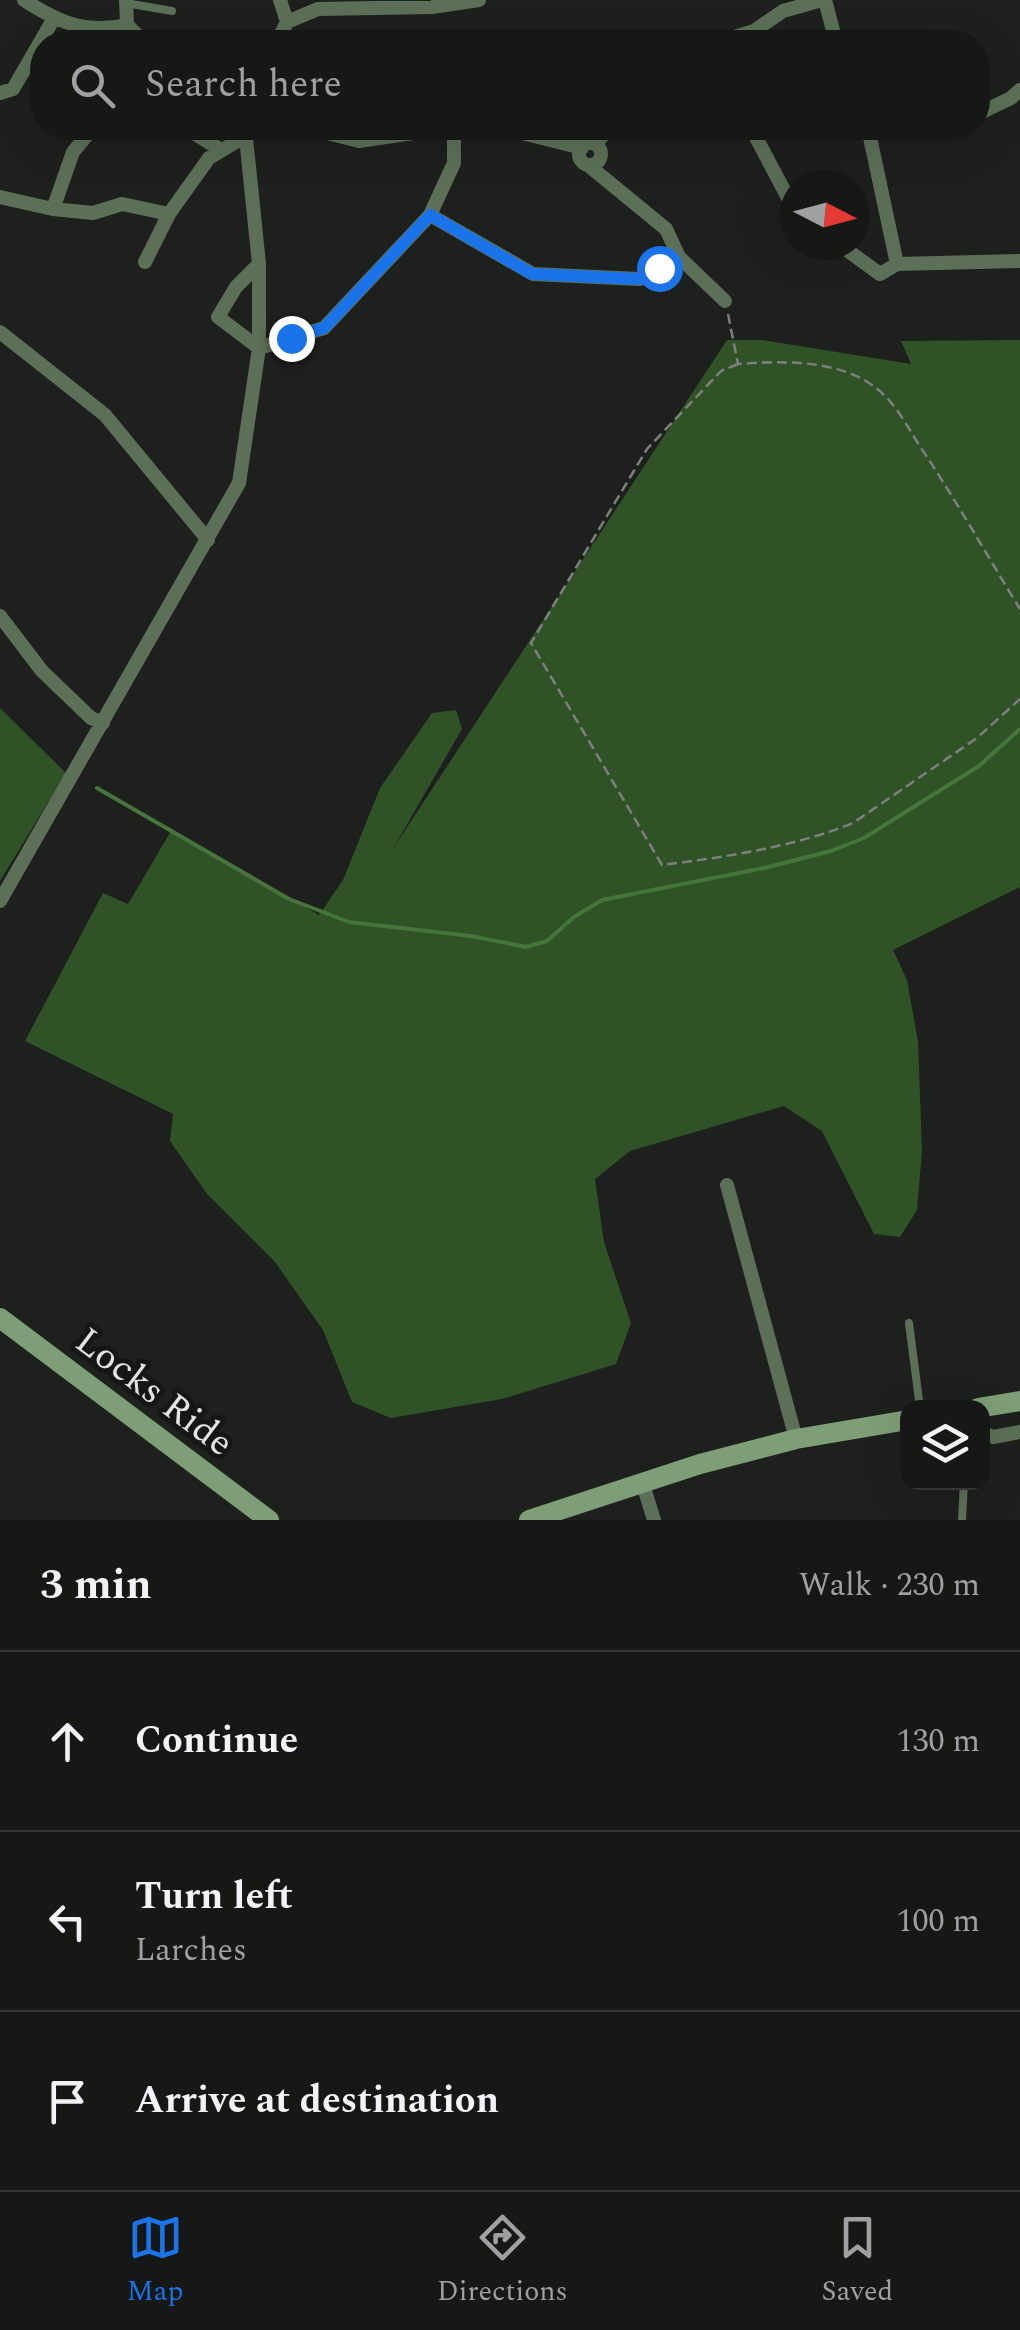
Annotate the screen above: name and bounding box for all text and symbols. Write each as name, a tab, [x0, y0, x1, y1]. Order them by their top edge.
search box	[30, 30, 990, 140]
text: Search here	[145, 56, 342, 114]
icon: search	[65, 58, 120, 113]
north arrow	[780, 170, 870, 260]
route start	[637, 246, 683, 292]
route end	[269, 316, 315, 362]
street label: Locks Ride	[62, 1313, 245, 1472]
map controls	[900, 1400, 990, 1490]
button: layers	[900, 1400, 990, 1490]
text: 3 min	[40, 1554, 152, 1617]
text: Walk · 230 m	[799, 1561, 980, 1610]
text: Continue	[135, 1712, 298, 1770]
icon: ahead	[40, 1714, 95, 1769]
text: 130 m	[896, 1717, 980, 1766]
text: Turn left	[135, 1868, 293, 1926]
icon: left	[40, 1894, 95, 1949]
text: 100 m	[896, 1897, 980, 1946]
text: Larches	[135, 1926, 247, 1975]
text: Arrive at destination	[135, 2072, 499, 2130]
icon: arrive	[40, 2074, 95, 2129]
tab: Map	[127, 2210, 183, 2313]
tab: Directions	[437, 2210, 568, 2313]
tab: Saved	[821, 2210, 893, 2313]

